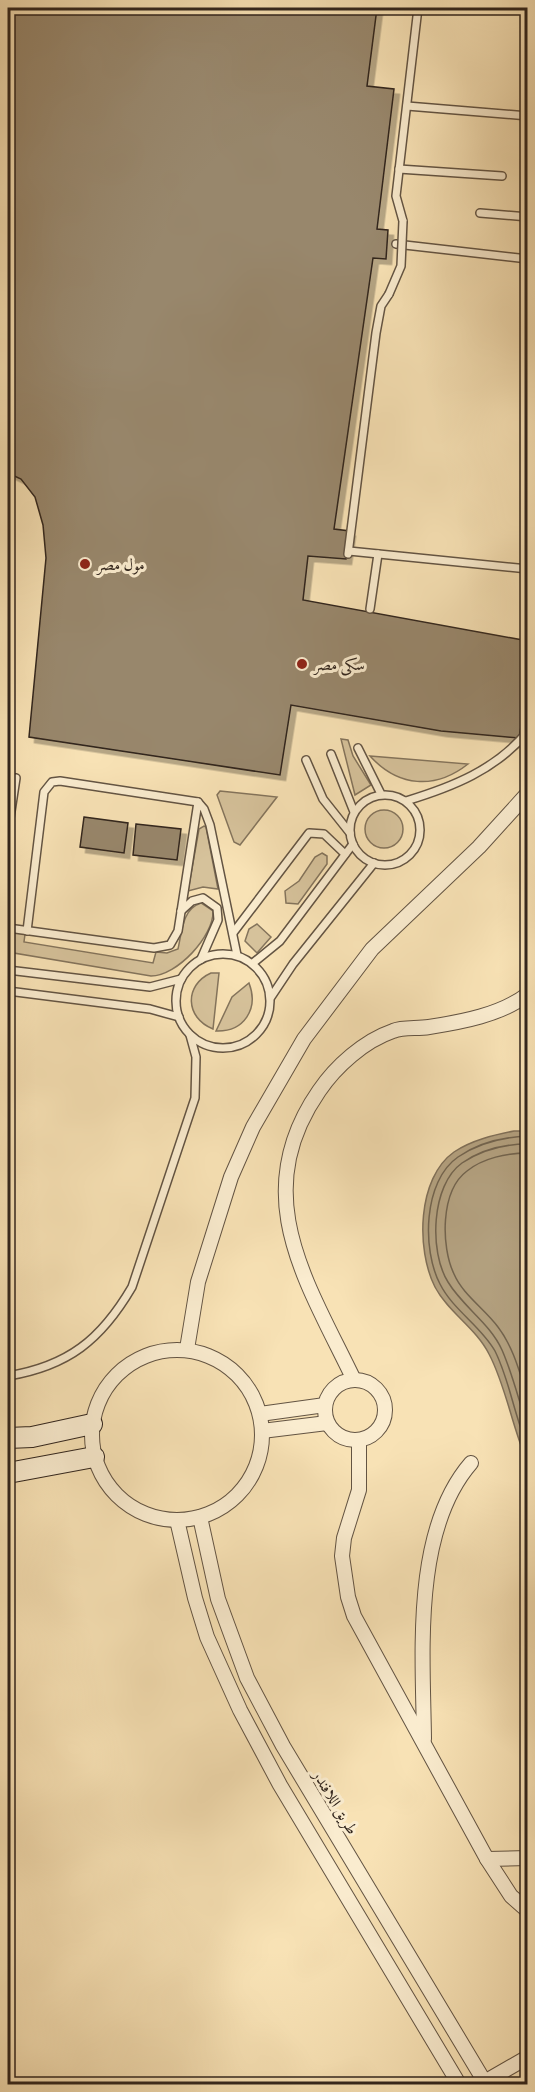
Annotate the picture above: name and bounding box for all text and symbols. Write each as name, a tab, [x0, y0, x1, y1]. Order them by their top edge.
place label: مول مصر	[95, 555, 145, 577]
marker: مول مصر	[78, 557, 92, 571]
place label: سكى مصر	[312, 655, 365, 677]
marker: سكى مصر	[295, 657, 309, 671]
street label: طريق اللافندر	[305, 1765, 362, 1839]

